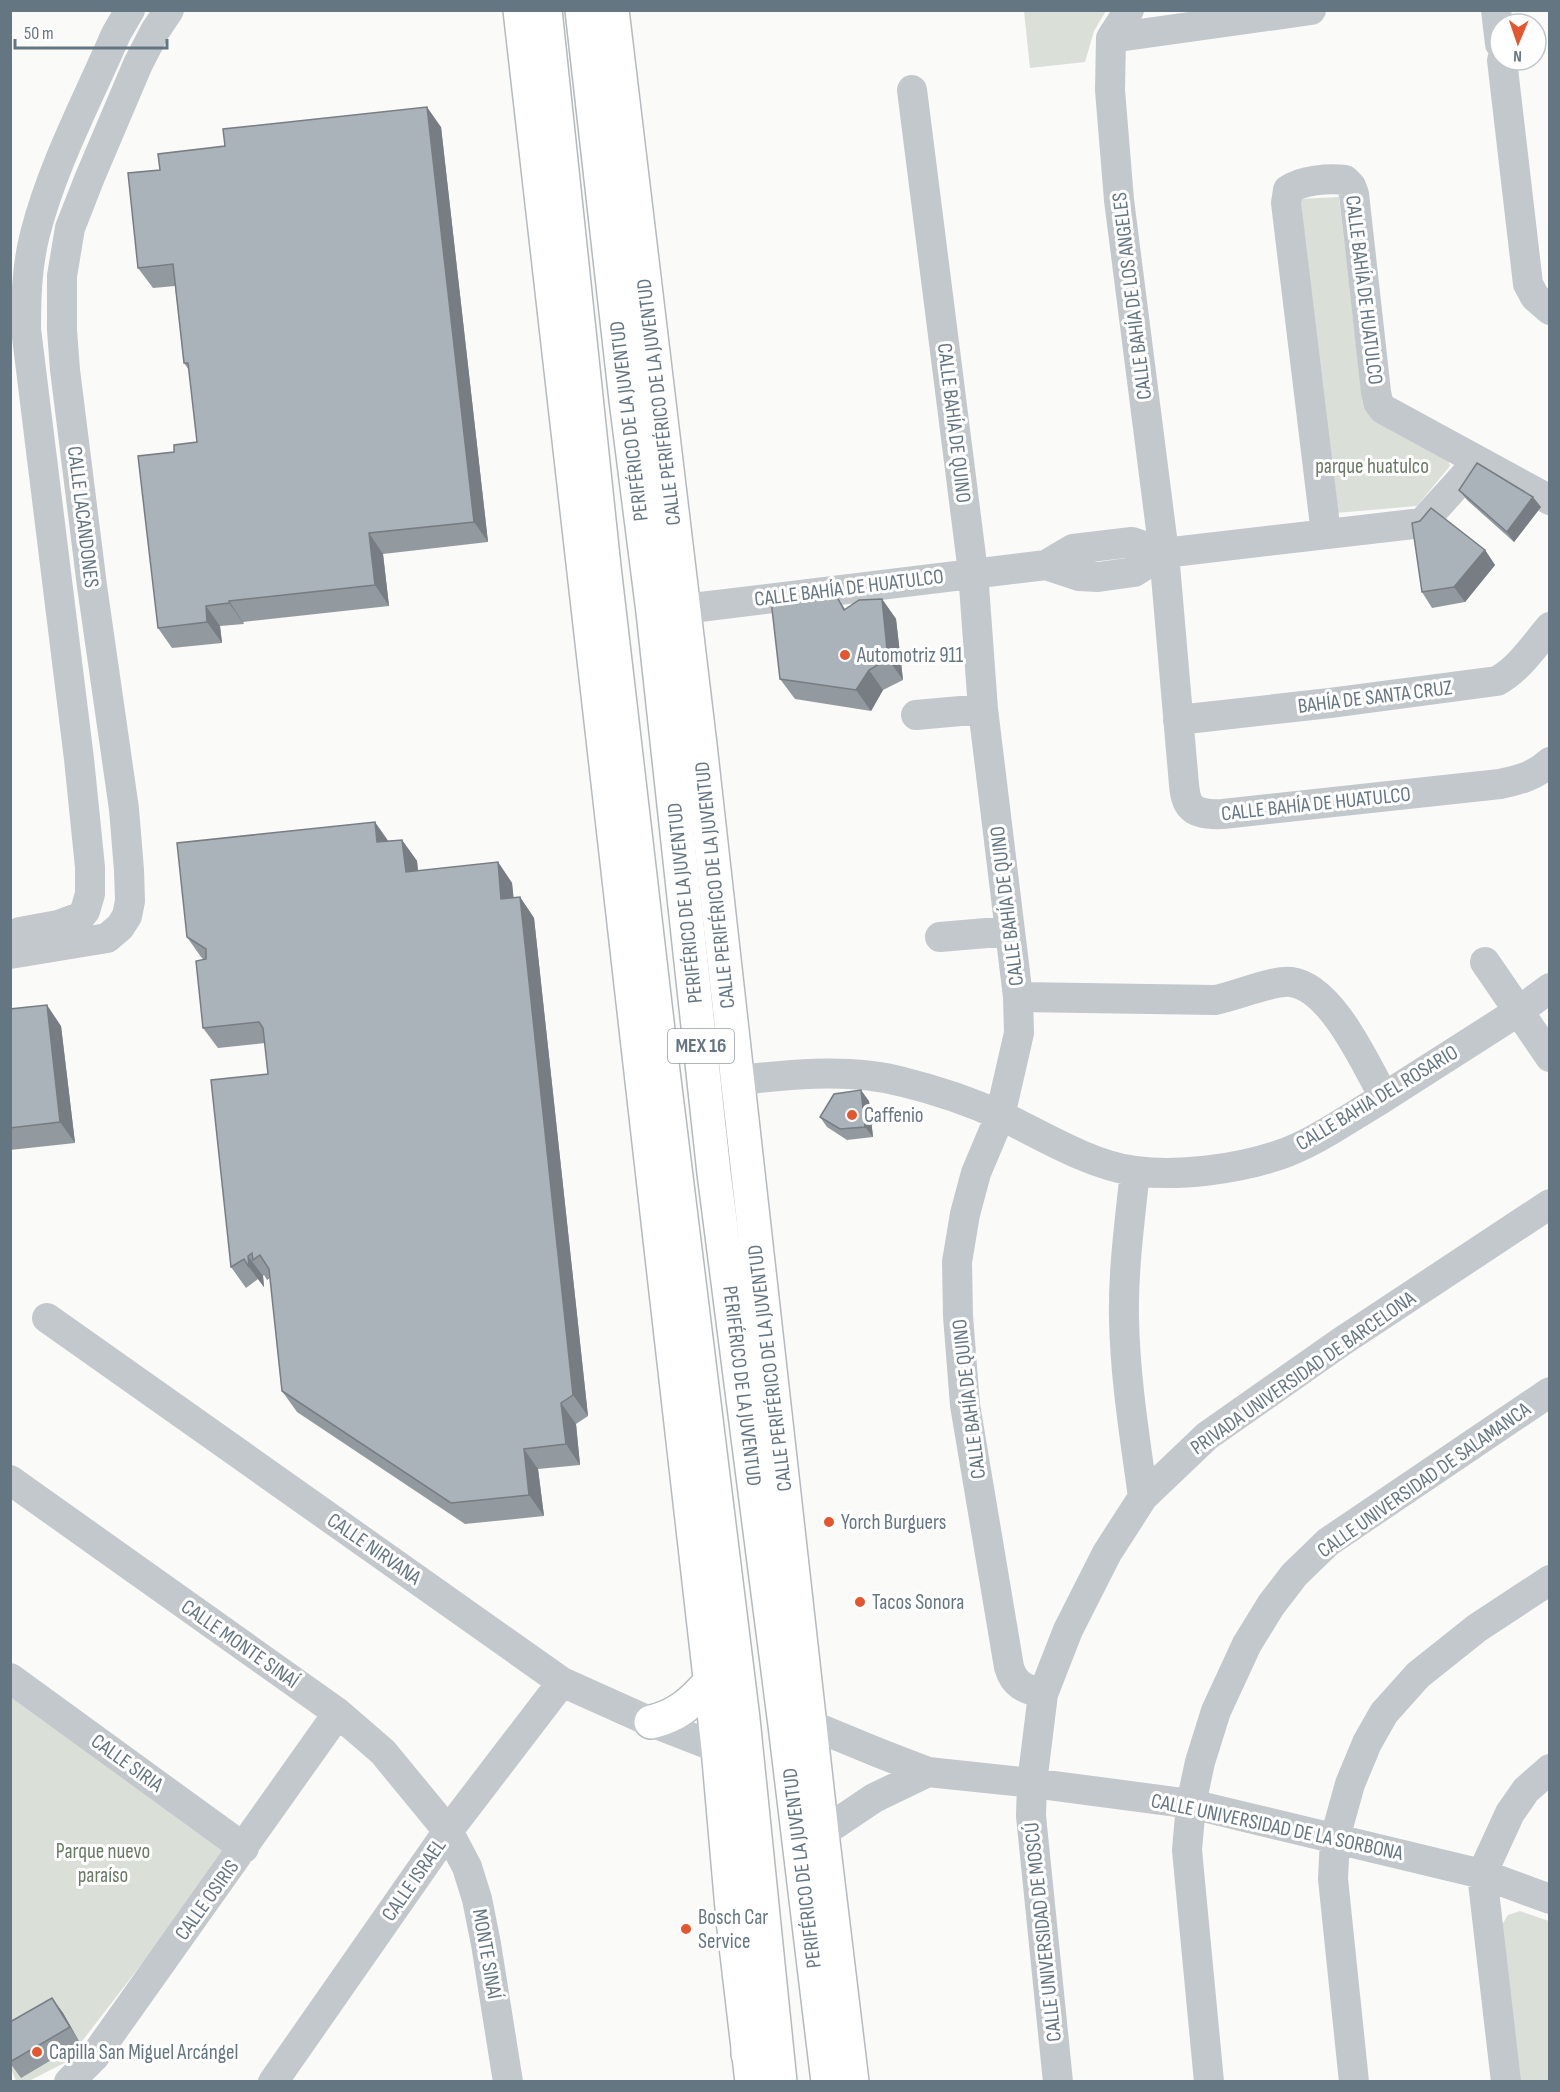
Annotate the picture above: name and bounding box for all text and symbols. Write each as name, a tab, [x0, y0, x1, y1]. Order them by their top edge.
scale bar	[15, 12, 166, 50]
north arrow	[1488, 12, 1548, 72]
text: 50 m	[24, 23, 54, 44]
text: N	[1513, 46, 1522, 65]
street label: CALLE BAHÍA DE LOS ANGELES	[1107, 191, 1157, 401]
street label: CALLE BAHÍA DE HUATULCO	[1340, 194, 1388, 386]
street label: CALLE PERIFÉRICO DE LA JUVENTUD	[631, 277, 687, 527]
street label: PERIFÉRICO DE LA JUVENTUD	[604, 319, 654, 523]
street label: CALLE BAHÍA DE QUINO	[932, 342, 976, 504]
street label: CALLE LACANDONES	[62, 445, 104, 589]
park label: parque huatulco	[1315, 454, 1429, 479]
street label: CALLE BAHÍA DE HUATULCO	[753, 564, 945, 612]
place label: Automotriz 911	[856, 643, 964, 668]
marker: Automotriz 911	[838, 648, 852, 662]
street label: BAHÍA DE SANTA CRUZ	[1296, 675, 1454, 719]
street label: CALLE PERIFÉRICO DE LA JUVENTUD	[690, 760, 740, 1010]
street label: CALLE BAHÍA DE HUATULCO	[1220, 782, 1412, 826]
street label: PERIFÉRICO DE LA JUVENTUD	[662, 802, 708, 1004]
street label: CALLE BAHÍA DE QUINO	[985, 825, 1029, 987]
road number: MEX 16	[668, 1029, 734, 1063]
street label: CALLE BAHIA DEL ROSARIO	[1292, 1040, 1462, 1156]
place label: Caffenio	[864, 1103, 924, 1128]
marker: Caffenio	[845, 1108, 859, 1122]
street label: CALLE PERIFÉRICO DE LA JUVENTUD	[742, 1243, 798, 1493]
street label: PERIFÉRICO DE LA JUVENTUD	[717, 1284, 767, 1488]
street label: PRIVADA UNIVERSIDAD DE BARCELONA	[1186, 1285, 1421, 1460]
street label: CALLE BAHÍA DE QUINO	[947, 1318, 991, 1480]
street label: CALLE UNIVERSIDAD DE SALAMANCA	[1313, 1396, 1536, 1563]
street label: CALLE NIRVANA	[322, 1508, 427, 1591]
place label: Yorch Burguers	[841, 1510, 946, 1535]
marker: Yorch Burguers	[822, 1515, 836, 1529]
place label: Tacos Sonora	[872, 1590, 964, 1615]
street label: CALLE MONTE SINAÍ	[176, 1594, 304, 1694]
marker: Tacos Sonora	[853, 1595, 867, 1609]
street label: CALLE SIRIA	[86, 1729, 169, 1798]
street label: PERIFÉRICO DE LA JUVENTUD	[777, 1766, 827, 1970]
street label: CALLE UNIVERSIDAD DE LA SORBONA	[1149, 1788, 1406, 1866]
street label: CALLE UNIVERSIDAD DE MOSCÚ	[1019, 1821, 1067, 2043]
street label: CALLE ISRAEL	[377, 1834, 452, 1926]
park label: Parque nuevo paraíso	[56, 1839, 150, 1888]
street label: CALLE OSIRIS	[170, 1855, 244, 1945]
place label: Bosch Car Service	[698, 1905, 768, 1954]
street label: MONTE SINAÍ	[467, 1907, 507, 2001]
marker: Bosch Car Service	[679, 1922, 693, 1936]
place label: Capilla San Miguel Arcángel	[49, 2040, 238, 2065]
marker: Capilla San Miguel Arcángel	[30, 2045, 44, 2059]

